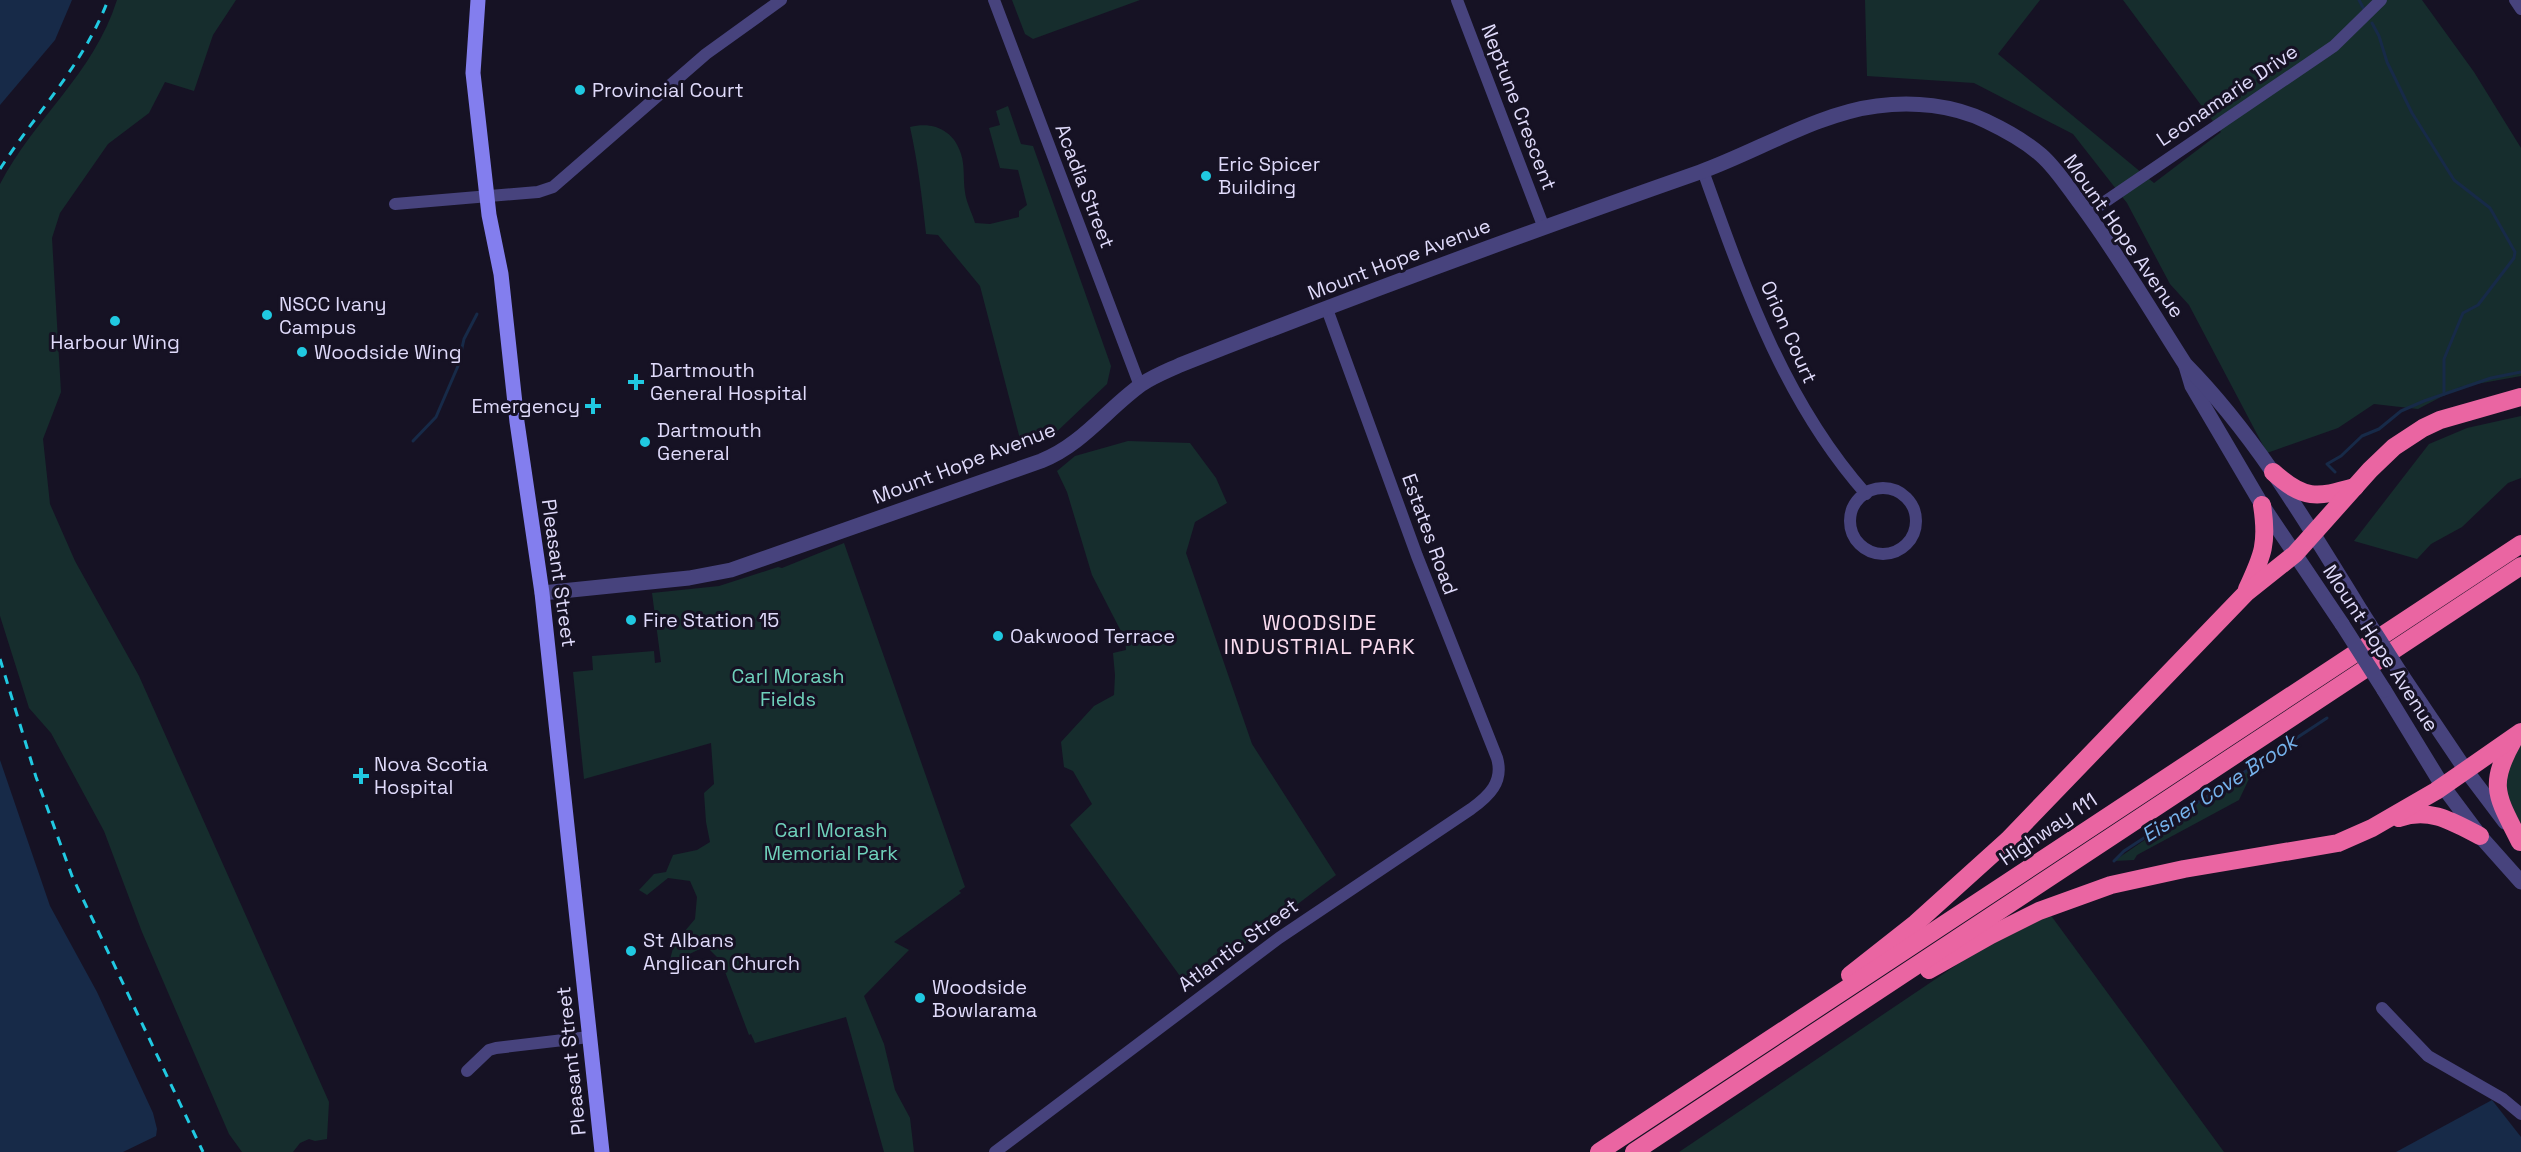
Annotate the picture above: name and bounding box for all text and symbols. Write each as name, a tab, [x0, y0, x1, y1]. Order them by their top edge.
street label: Neptune Crescent	[1475, 20, 1563, 194]
street label: Leonamarie Drive	[2151, 38, 2303, 152]
place label: Provincial Court	[592, 77, 744, 103]
marker: Provincial Court	[573, 83, 587, 97]
street label: Acadia Street	[1049, 120, 1121, 252]
street label: Mount Hope Avenue	[2058, 149, 2190, 323]
place label: Eric Spicer Building	[1218, 151, 1320, 200]
marker: Eric Spicer Building	[1199, 169, 1213, 183]
street label: Mount Hope Avenue	[1304, 212, 1494, 306]
street label: Orion Court	[1755, 277, 1823, 387]
place label: NSCC Ivany Campus	[279, 291, 387, 340]
marker: NSCC Ivany Campus	[260, 308, 274, 322]
marker: Harbour Wing	[108, 314, 122, 328]
place label: Harbour Wing	[50, 329, 180, 355]
place label: Woodside Wing	[314, 339, 461, 365]
marker: Woodside Wing	[295, 345, 309, 359]
place label: Dartmouth General Hospital	[650, 357, 807, 406]
marker: Dartmouth General Hospital	[627, 373, 645, 391]
place label: Emergency	[471, 393, 580, 419]
marker: Emergency	[584, 397, 602, 415]
street label: Mount Hope Avenue	[869, 416, 1059, 510]
place label: Dartmouth General	[657, 417, 762, 466]
marker: Dartmouth General	[638, 435, 652, 449]
street label: Estates Road	[1396, 470, 1464, 598]
street label: Pleasant Street	[536, 497, 582, 649]
street label: Mount Hope Avenue	[2317, 560, 2445, 736]
place label: Fire Station 15	[643, 607, 779, 633]
district label: WOODSIDE INDUSTRIAL PARK	[1224, 609, 1416, 660]
marker: Fire Station 15	[624, 613, 638, 627]
place label: Oakwood Terrace	[1010, 623, 1175, 649]
marker: Oakwood Terrace	[991, 629, 1005, 643]
park label: Carl Morash Fields	[731, 663, 845, 712]
water label: Eisner Cove Brook	[2136, 726, 2304, 848]
place label: Nova Scotia Hospital	[374, 751, 488, 800]
marker: Nova Scotia Hospital	[352, 767, 370, 785]
street label: Highway 111	[1994, 787, 2102, 871]
park label: Carl Morash Memorial Park	[764, 817, 898, 866]
street label: Atlantic Street	[1173, 893, 1303, 997]
place label: St Albans Anglican Church	[643, 927, 800, 976]
marker: St Albans Anglican Church	[624, 944, 638, 958]
place label: Woodside Bowlarama	[932, 974, 1037, 1023]
street label: Pleasant Street	[550, 985, 592, 1137]
marker: Woodside Bowlarama	[913, 991, 927, 1005]

